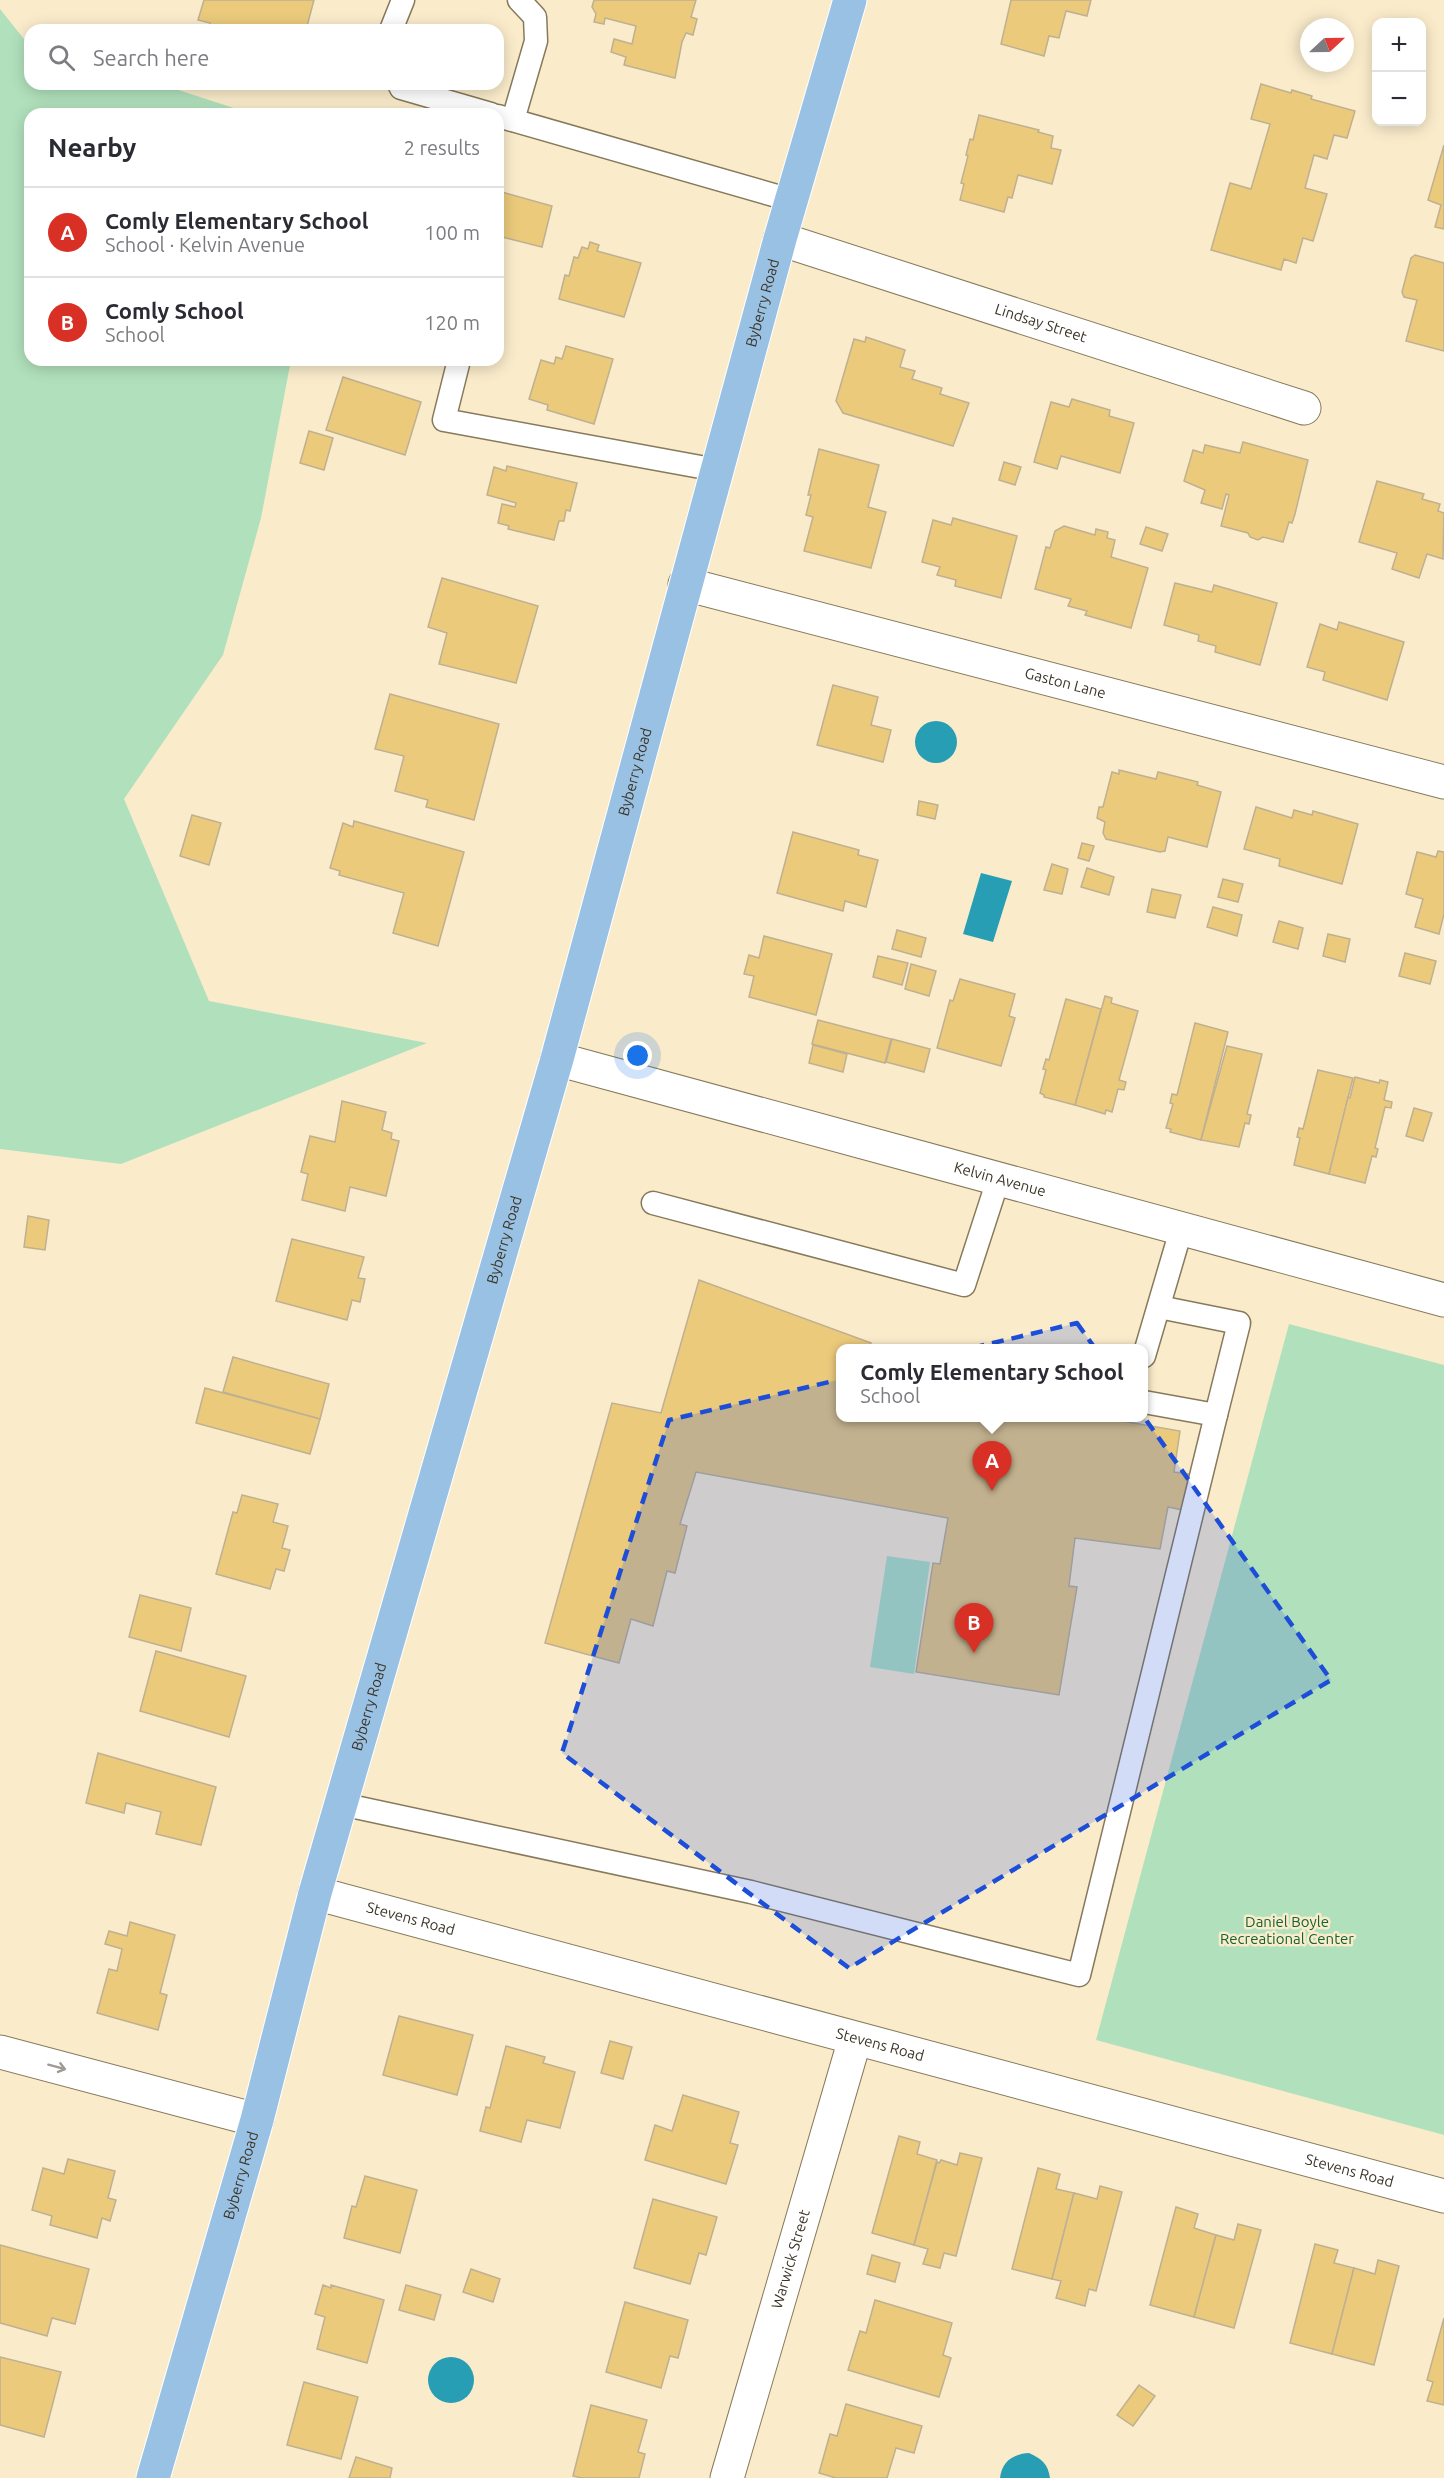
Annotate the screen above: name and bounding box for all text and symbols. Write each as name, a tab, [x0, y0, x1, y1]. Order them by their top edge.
north arrow	[1300, 18, 1354, 72]
map controls	[1372, 18, 1426, 126]
button: +	[1372, 18, 1426, 72]
search box	[24, 24, 504, 90]
icon: search	[45, 41, 78, 74]
text: Search here	[93, 45, 209, 70]
button: −	[1372, 72, 1426, 126]
text: Nearby	[48, 133, 136, 162]
text: 2 results	[404, 136, 480, 159]
text: Comly Elementary School	[105, 208, 368, 233]
text: A	[60, 221, 75, 244]
text: 100 m	[424, 221, 480, 244]
text: School · Kelvin Avenue	[105, 233, 305, 256]
street label: Byberry Road	[742, 257, 782, 349]
text: Comly School	[105, 298, 244, 323]
street label: Lindsay Street	[993, 300, 1089, 345]
text: B	[61, 311, 74, 334]
text: 120 m	[424, 311, 480, 334]
text: School	[105, 323, 165, 346]
street label: Gaston Lane	[1023, 664, 1108, 701]
street label: Byberry Road	[614, 726, 655, 818]
your location	[623, 1041, 652, 1070]
street label: Kelvin Avenue	[952, 1158, 1048, 1199]
street label: Byberry Road	[483, 1194, 525, 1286]
popup	[836, 1344, 1148, 1422]
text: Comly Elementary School	[860, 1359, 1124, 1384]
text: School	[860, 1384, 920, 1407]
pin: A	[972, 1442, 1012, 1491]
pin: B	[954, 1604, 994, 1653]
street label: Byberry Road	[348, 1661, 389, 1753]
street label: Stevens Road	[365, 1898, 457, 1938]
park label: Daniel Boyle Recreational Center	[1220, 1913, 1354, 1947]
street label: Stevens Road	[834, 2024, 926, 2064]
one-way arrow	[47, 2062, 66, 2073]
street label: Byberry Road	[220, 2129, 261, 2221]
street label: Stevens Road	[1303, 2150, 1396, 2190]
street label: Warwick Street	[768, 2207, 813, 2311]

